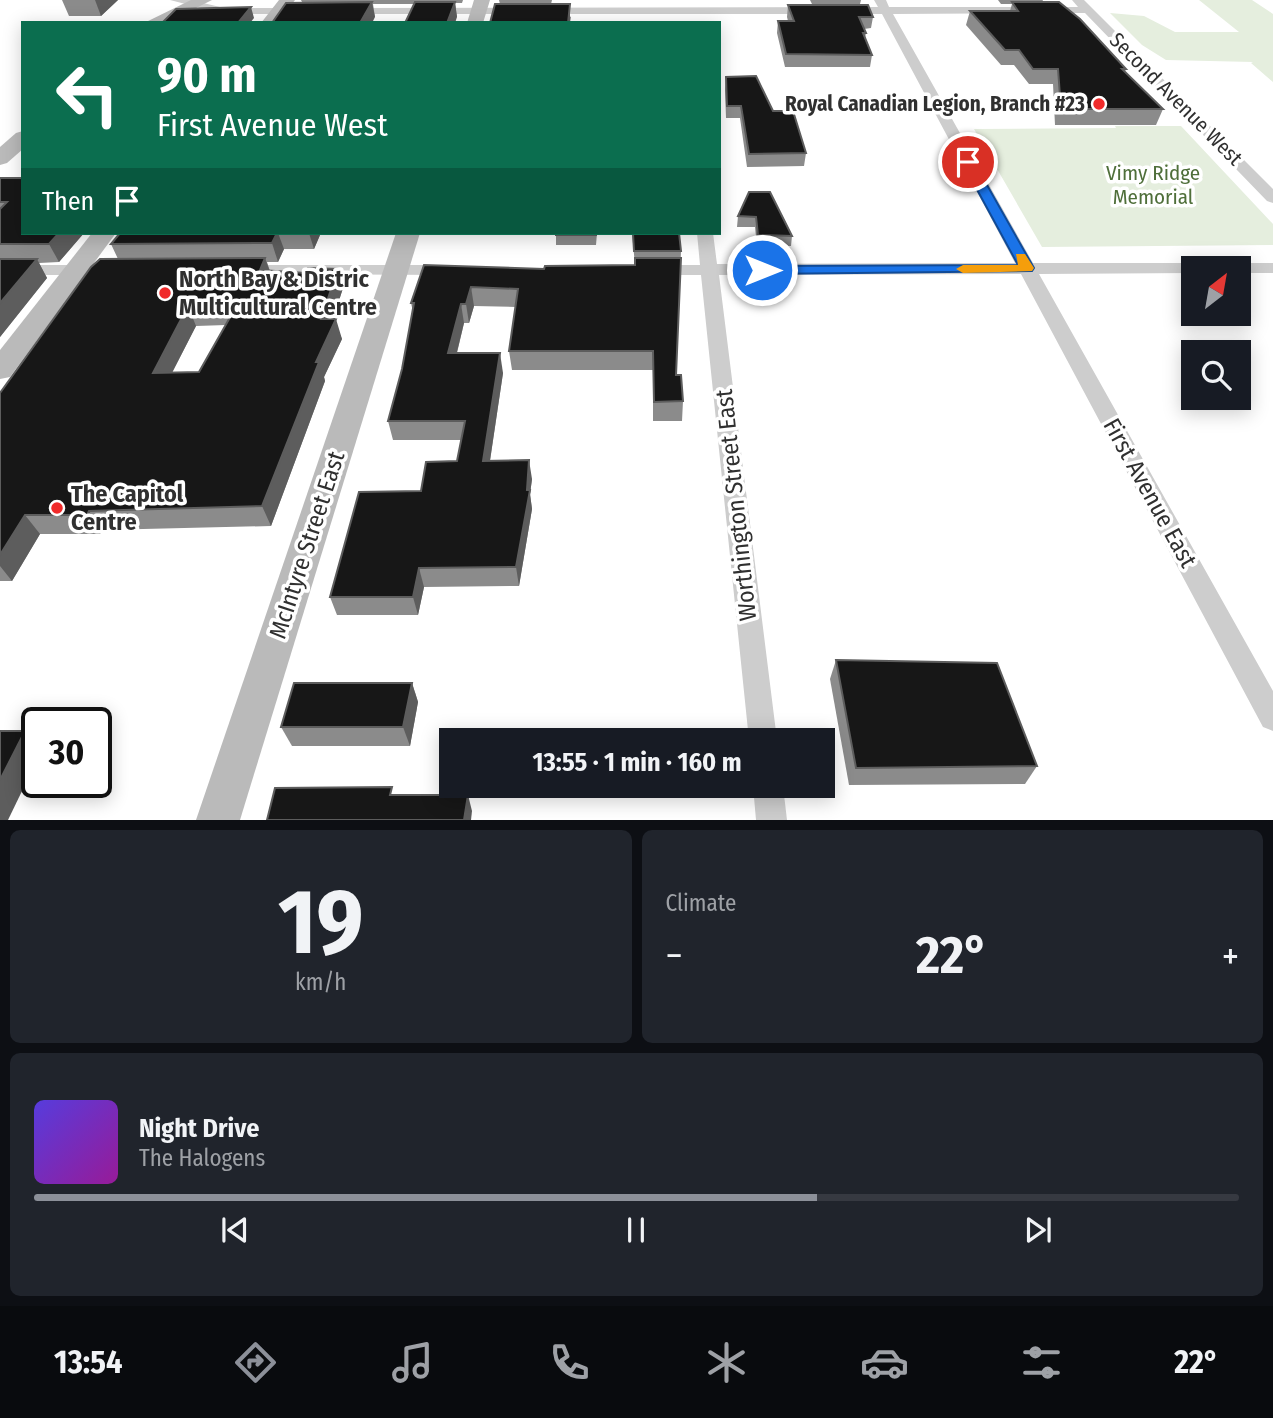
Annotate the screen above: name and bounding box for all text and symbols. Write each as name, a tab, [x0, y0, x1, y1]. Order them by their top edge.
street label: Second Avenue West	[1104, 27, 1248, 171]
text: 90 m	[157, 46, 257, 105]
icon: left	[42, 49, 133, 140]
place label: Royal Canadian Legion, Branch #23	[785, 91, 1085, 117]
marker: Royal Canadian Legion, Branch #23	[1091, 96, 1107, 112]
text: First Avenue West	[157, 106, 388, 144]
pin	[938, 132, 998, 192]
icon: arrive	[949, 143, 987, 181]
park label: Vimy Ridge Memorial	[1106, 160, 1200, 210]
icon: arrive	[108, 182, 146, 220]
text: Then	[42, 186, 94, 217]
position arrow	[725, 233, 799, 307]
north arrow	[1181, 256, 1251, 326]
map controls	[1181, 256, 1251, 410]
place label: North Bay & Distric Multicultural Centre	[179, 265, 377, 321]
marker: North Bay & Distric Multicultural Centre	[157, 285, 173, 301]
button: search	[1181, 340, 1251, 410]
street label: Worthington Street East	[710, 388, 762, 622]
street label: First Avenue East	[1098, 414, 1203, 573]
street label: McIntyre Street East	[264, 448, 351, 642]
place label: The Capitol Centre	[71, 480, 184, 536]
marker: The Capitol Centre	[49, 500, 65, 516]
speed limit sign: 30	[21, 707, 112, 798]
text: 13:55 · 1 min · 160 m	[532, 747, 742, 778]
text: 19	[278, 868, 364, 977]
text: Climate	[666, 889, 736, 917]
text: 22°	[916, 924, 988, 987]
text: −	[666, 933, 683, 979]
text: +	[1222, 933, 1239, 979]
text: km/h	[295, 968, 346, 996]
text: Night Drive	[139, 1113, 259, 1144]
text: The Halogens	[139, 1144, 265, 1172]
icon: previous	[216, 1211, 254, 1249]
icon: pause	[617, 1211, 655, 1249]
icon: next	[1019, 1211, 1057, 1249]
icon: directions	[231, 1338, 280, 1387]
icon: music	[388, 1338, 437, 1387]
icon: phone	[545, 1338, 594, 1387]
icon: climate	[702, 1338, 751, 1387]
icon: car	[860, 1338, 909, 1387]
icon: filters	[1017, 1338, 1066, 1387]
text: 13:54	[54, 1343, 123, 1381]
text: 22°	[1174, 1343, 1219, 1381]

